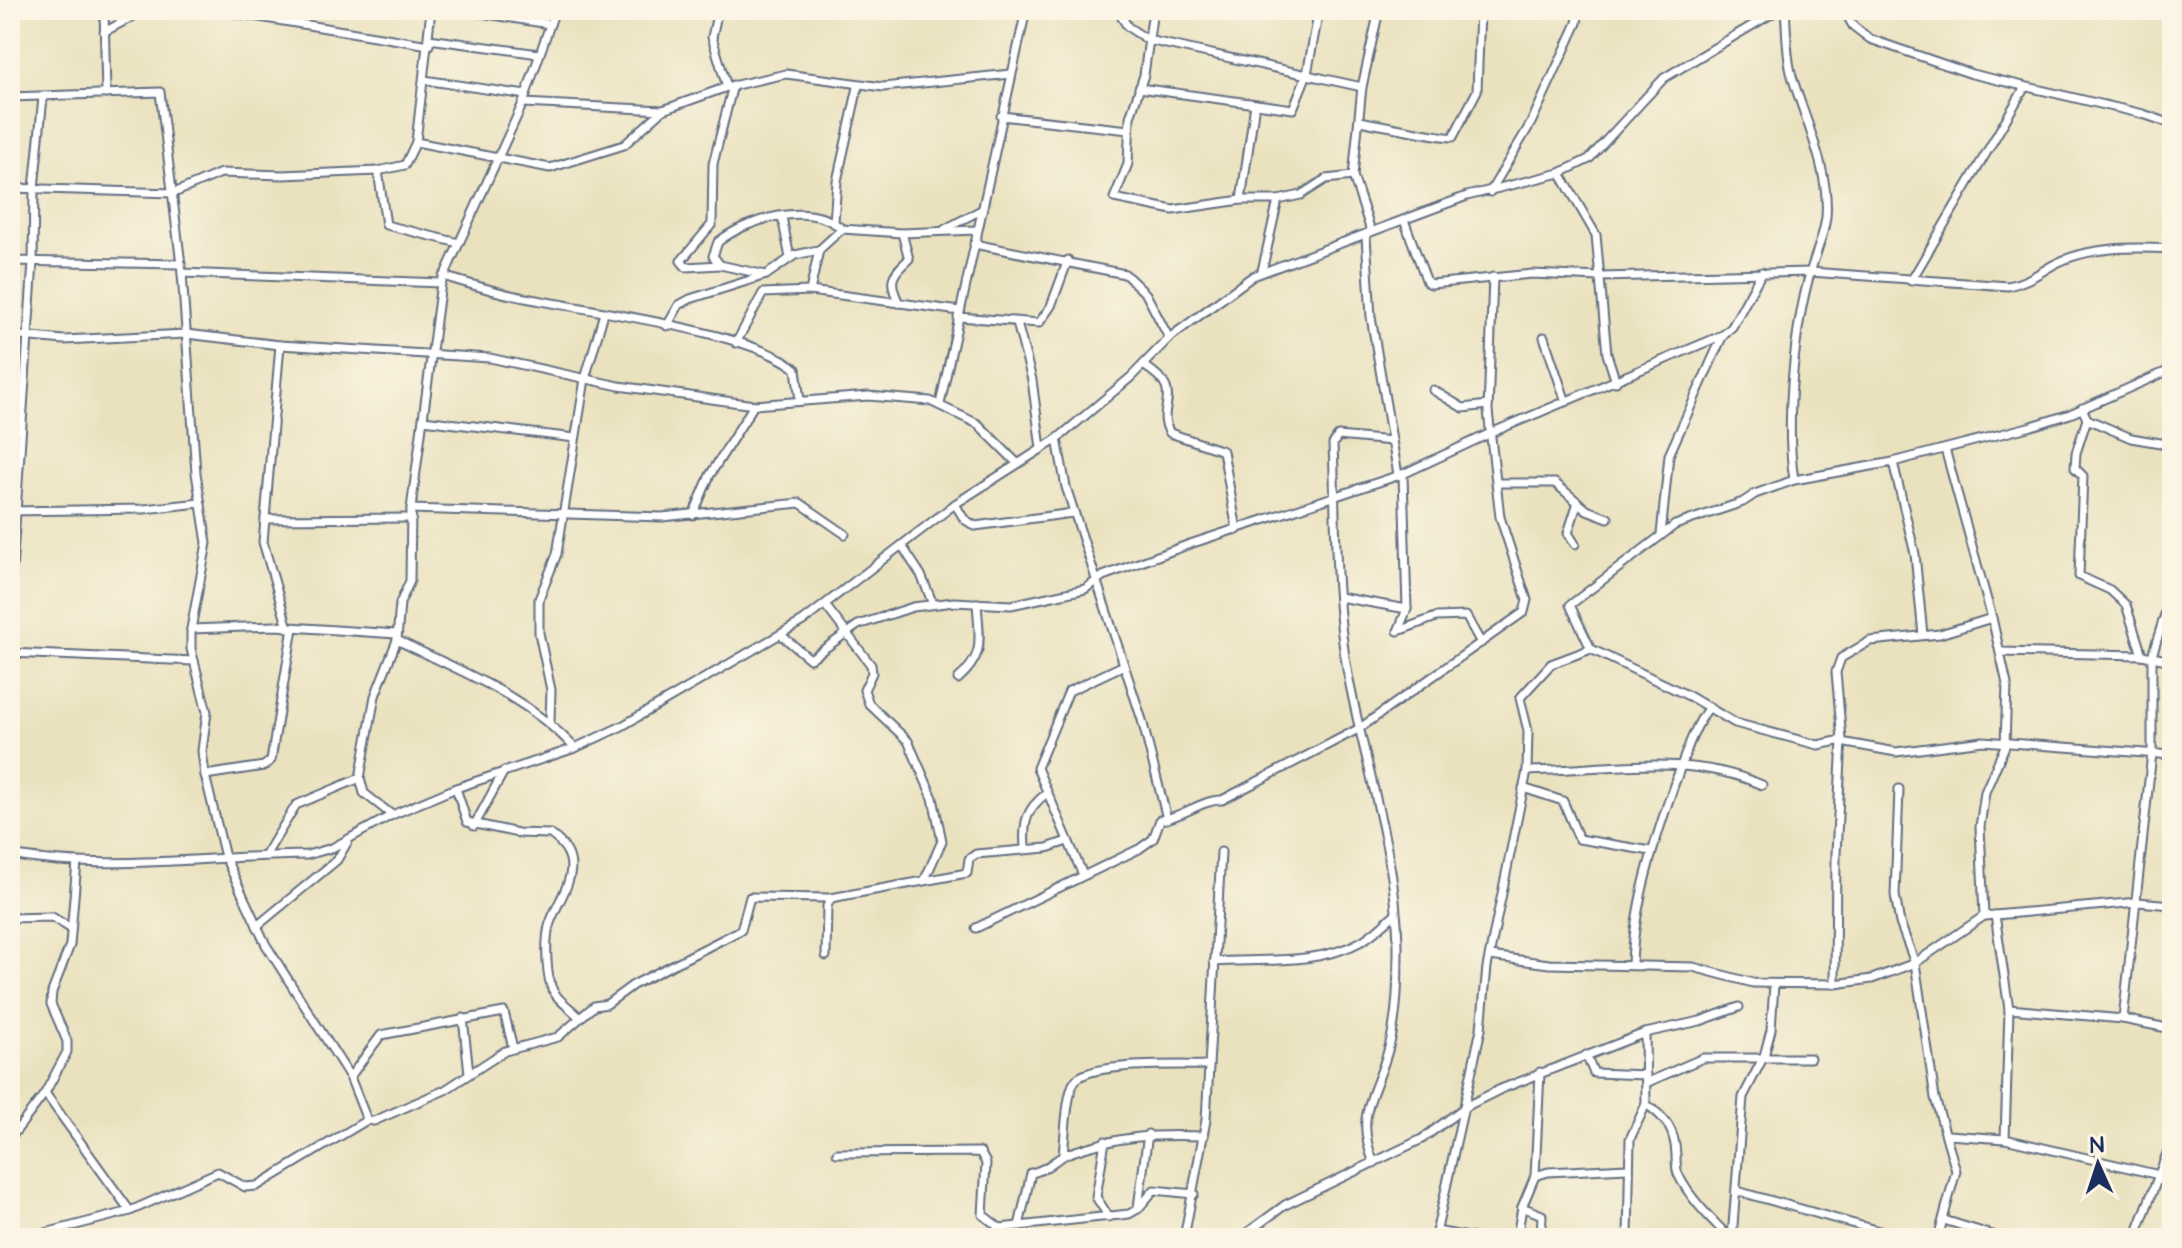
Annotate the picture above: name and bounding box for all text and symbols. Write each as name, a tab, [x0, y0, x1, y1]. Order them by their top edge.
north arrow	[2058, 1124, 2138, 1204]
text: N	[2089, 1130, 2105, 1161]

